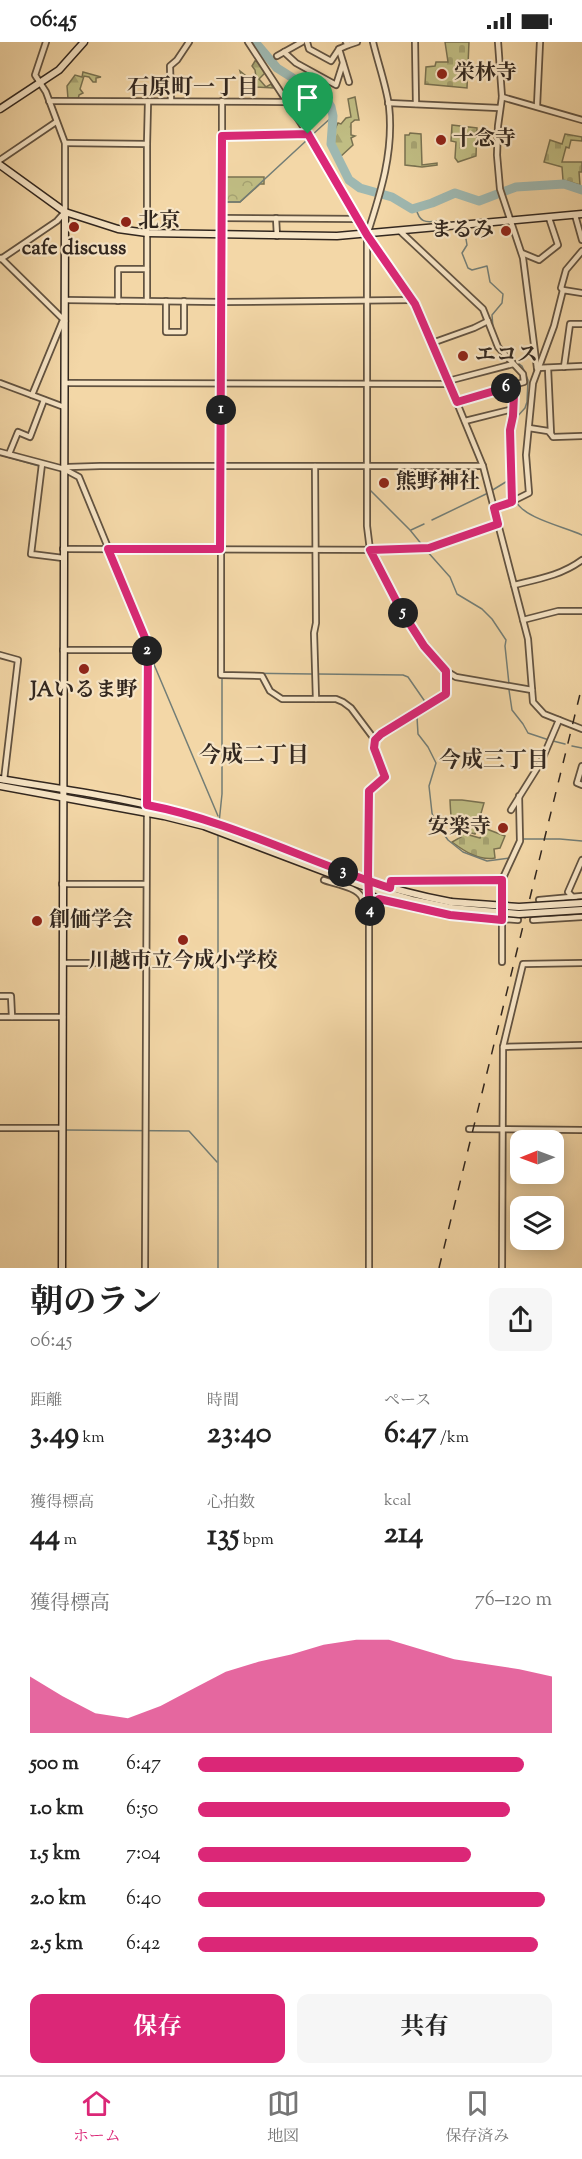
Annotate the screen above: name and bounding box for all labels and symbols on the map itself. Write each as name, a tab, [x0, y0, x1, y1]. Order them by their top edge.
place label: 栄林寺	[454, 59, 517, 89]
marker: 栄林寺	[435, 67, 449, 81]
pin	[282, 72, 333, 134]
district label: 石原町一丁目	[127, 73, 259, 105]
place label: 十念寺	[453, 125, 516, 155]
marker: 十念寺	[434, 133, 448, 147]
place label: 北京	[138, 207, 180, 237]
marker: 北京	[119, 215, 133, 229]
place label: まるみ	[431, 216, 494, 246]
marker: cafe discuss	[67, 220, 81, 234]
marker: まるみ	[499, 224, 513, 238]
place label: cafe discuss	[22, 234, 126, 264]
place label: エコス	[475, 341, 538, 371]
marker: エコス	[456, 349, 470, 363]
pin: 6	[491, 373, 521, 403]
pin: 1	[206, 395, 236, 425]
place label: 熊野神社	[396, 468, 480, 498]
marker: 熊野神社	[377, 476, 391, 490]
pin: 5	[388, 598, 418, 628]
pin: 2	[132, 636, 162, 666]
marker: JAいるま野	[77, 662, 91, 676]
place label: JAいるま野	[28, 676, 138, 706]
district label: 今成二丁目	[199, 741, 309, 773]
district label: 今成三丁目	[439, 746, 549, 778]
place label: 安楽寺	[428, 813, 491, 843]
marker: 安楽寺	[496, 821, 510, 835]
pin: 3	[328, 857, 358, 887]
pin: 4	[355, 896, 385, 926]
place label: 創価学会	[49, 906, 133, 936]
marker: 創価学会	[30, 914, 44, 928]
marker: 川越市立今成小学校	[176, 933, 190, 947]
place label: 川越市立今成小学校	[89, 947, 278, 977]
north arrow	[510, 1130, 564, 1184]

